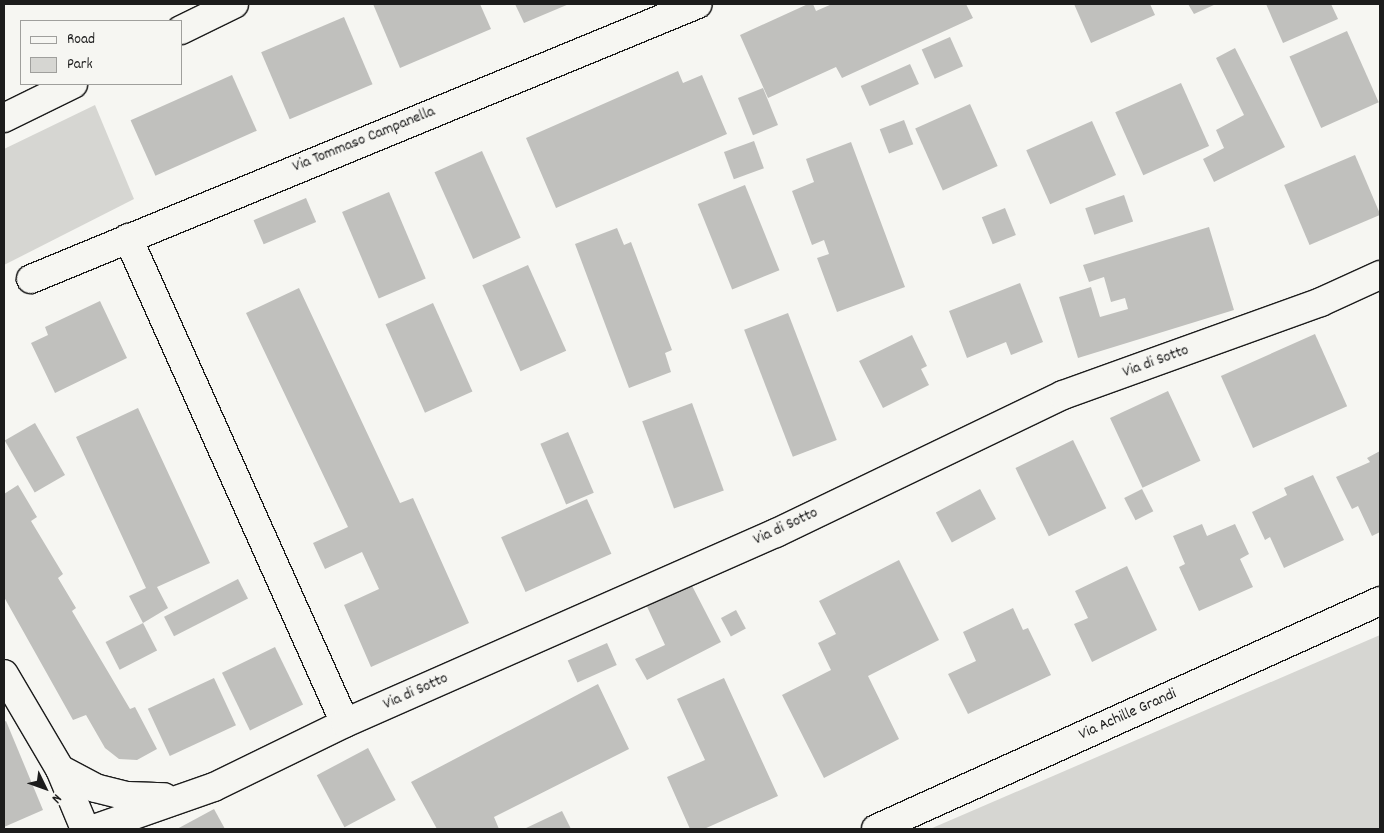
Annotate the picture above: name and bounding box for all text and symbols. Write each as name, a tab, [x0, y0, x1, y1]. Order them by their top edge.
legend	[20, 20, 182, 85]
text: Road	[67, 29, 95, 51]
text: Park	[67, 54, 93, 76]
street label: Via Tommaso Campanella	[290, 103, 438, 177]
street label: Via di Sotto	[1120, 341, 1192, 383]
street label: Via di Sotto	[751, 504, 821, 550]
street label: Via di Sotto	[381, 669, 451, 715]
street label: Via Achille Grandi	[1076, 685, 1180, 745]
north arrow	[20, 763, 70, 813]
text: N	[46, 789, 66, 807]

